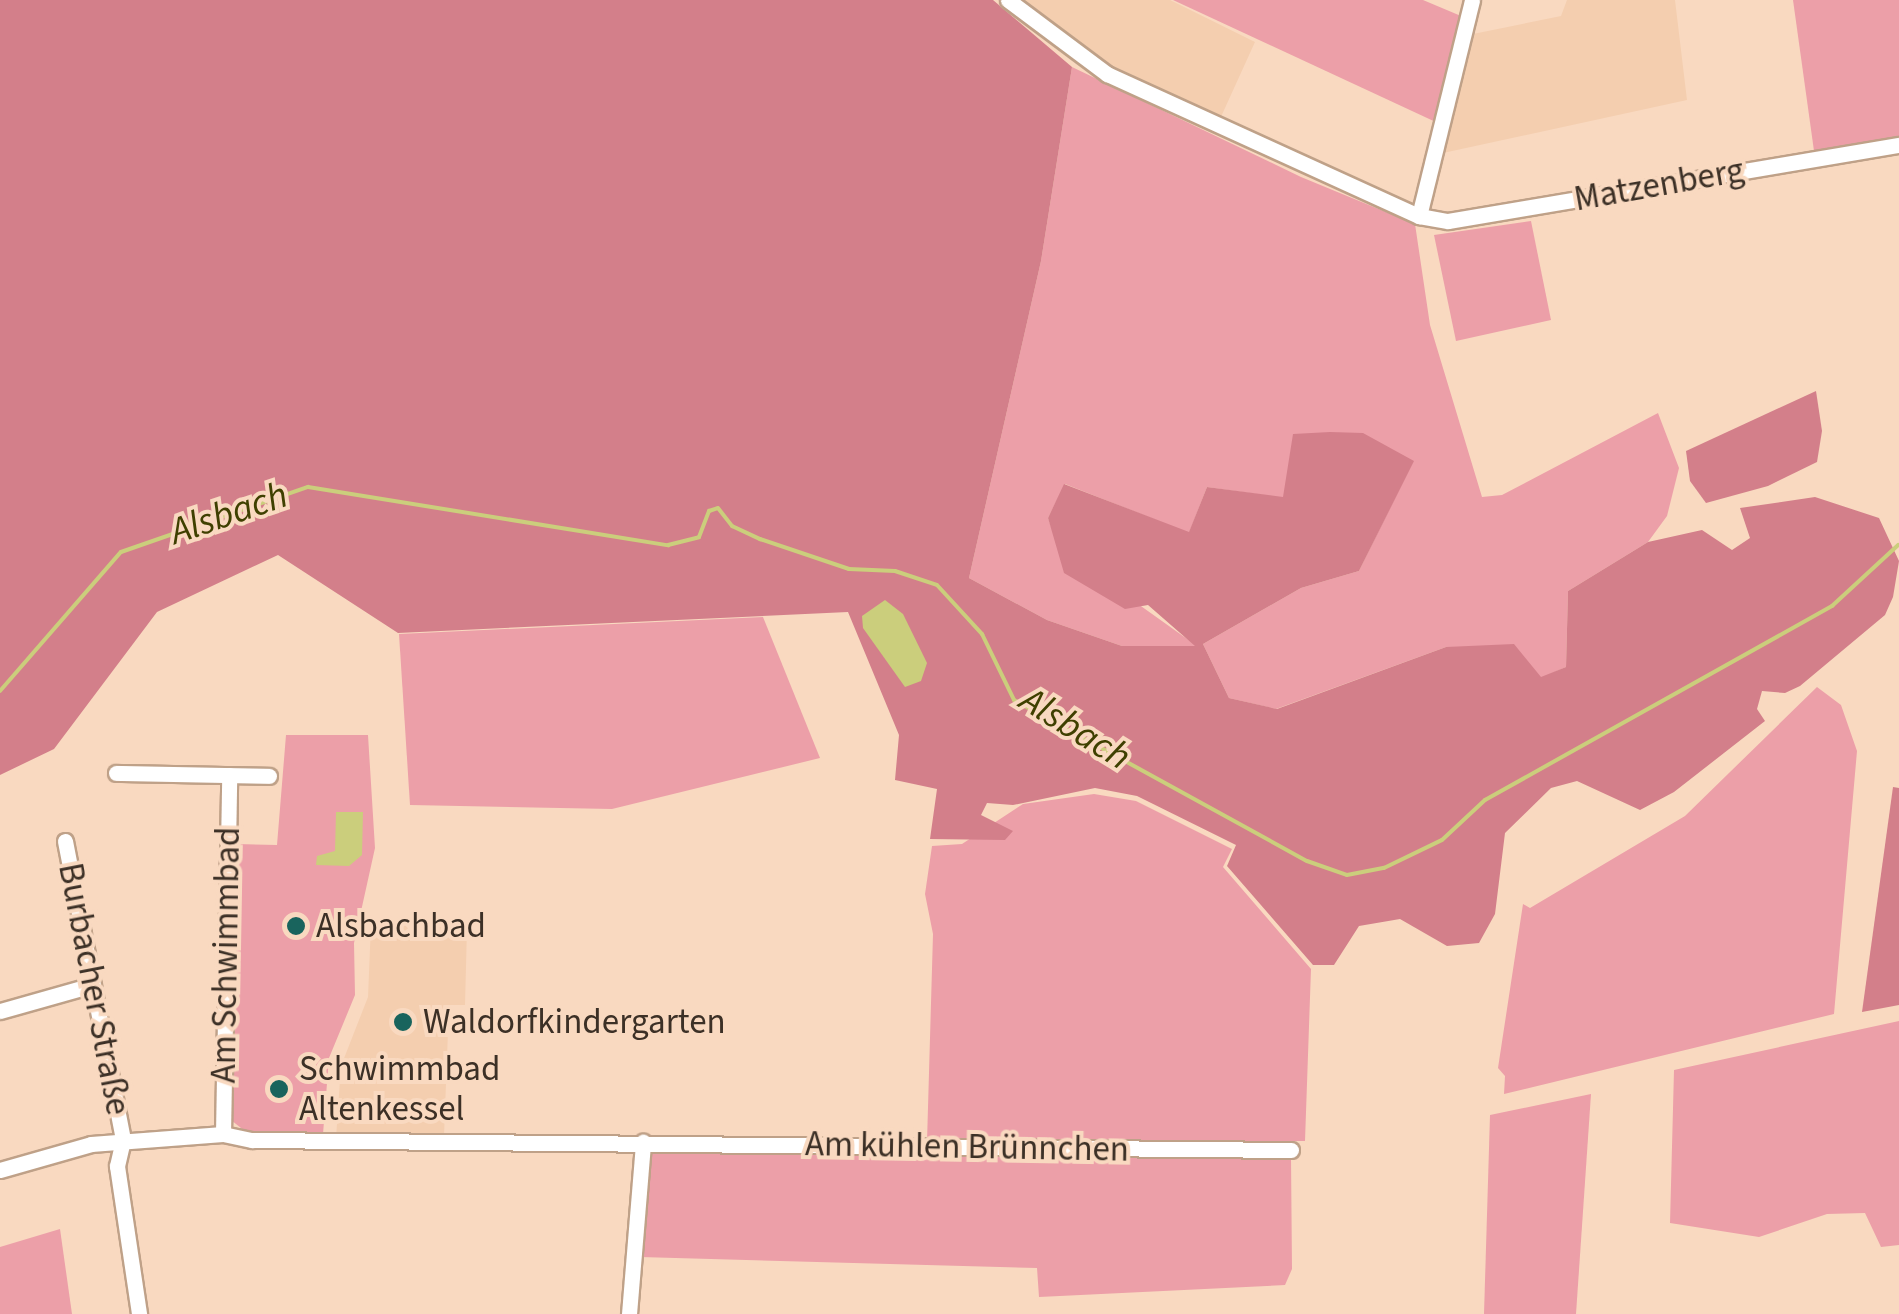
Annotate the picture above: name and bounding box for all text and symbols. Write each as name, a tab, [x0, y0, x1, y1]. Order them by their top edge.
street label: Matzenberg	[1571, 149, 1747, 221]
water label: Alsbach	[164, 473, 294, 555]
water label: Alsbach	[1012, 678, 1138, 780]
street label: Am Schwimmbad	[203, 826, 249, 1084]
street label: Burbacher Straße	[49, 859, 139, 1119]
place label: Alsbachbad	[316, 905, 486, 947]
marker: Alsbachbad	[285, 915, 307, 937]
place label: Waldorfkindergarten	[423, 1001, 726, 1043]
marker: Waldorfkindergarten	[392, 1011, 414, 1033]
place label: Schwimmbad Altenkessel	[299, 1048, 500, 1130]
marker: Schwimmbad Altenkessel	[268, 1078, 290, 1100]
street label: Am kühlen Brünnchen	[805, 1123, 1129, 1171]

